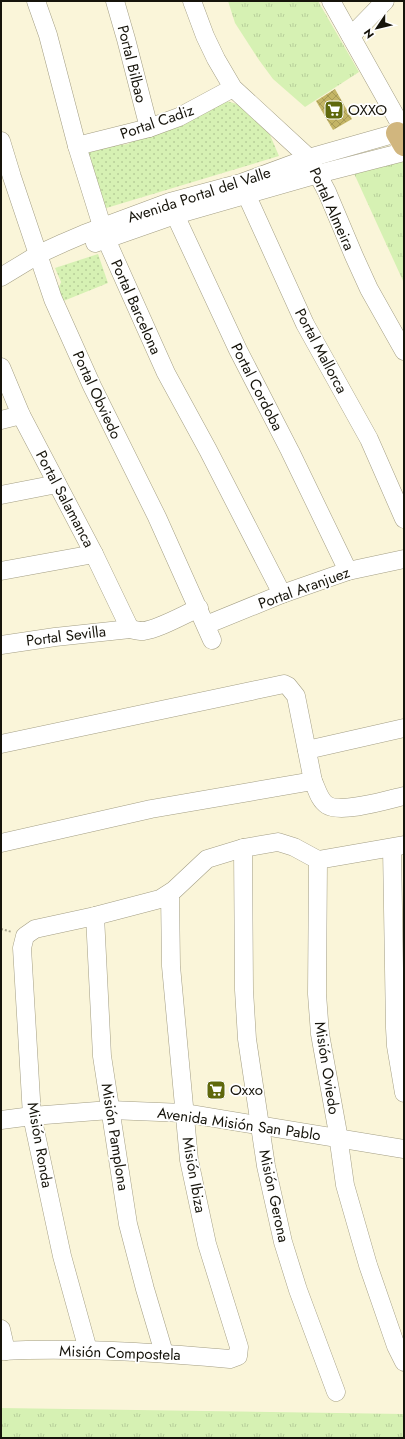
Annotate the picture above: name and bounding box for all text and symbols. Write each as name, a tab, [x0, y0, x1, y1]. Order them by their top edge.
north arrow	[357, 8, 397, 48]
street label: Portal Bilbao	[112, 23, 152, 105]
text: N	[360, 26, 378, 42]
street label: Portal Cadiz	[117, 99, 197, 145]
supermarket icon: OXXO	[323, 99, 345, 121]
place label: OXXO	[348, 99, 387, 121]
street label: Avenida Portal del Valle	[124, 161, 274, 229]
street label: Portal Almeira	[304, 164, 360, 254]
street label: Portal Barcelona	[105, 256, 167, 358]
street label: Portal Mallorca	[289, 304, 353, 398]
street label: Portal Cordoba	[225, 339, 289, 435]
street label: Portal Obviedo	[67, 347, 127, 443]
street label: Portal Salamanca	[30, 447, 100, 551]
street label: Portal Aranjuez	[255, 561, 353, 615]
street label: Portal Sevilla	[25, 620, 107, 652]
street label: Misión Oviedo	[309, 1020, 345, 1116]
supermarket icon: Oxxo	[205, 1079, 227, 1101]
place label: Oxxo	[230, 1079, 263, 1101]
street label: Misión Pamplona	[96, 1082, 134, 1192]
street label: Misión Ronda	[22, 1100, 58, 1190]
street label: Avenida Misión San Pablo	[156, 1102, 322, 1146]
street label: Misión Ibiza	[176, 1135, 212, 1215]
street label: Misión Gerona	[253, 1148, 295, 1244]
street label: Misión Compostela	[59, 1340, 181, 1366]

